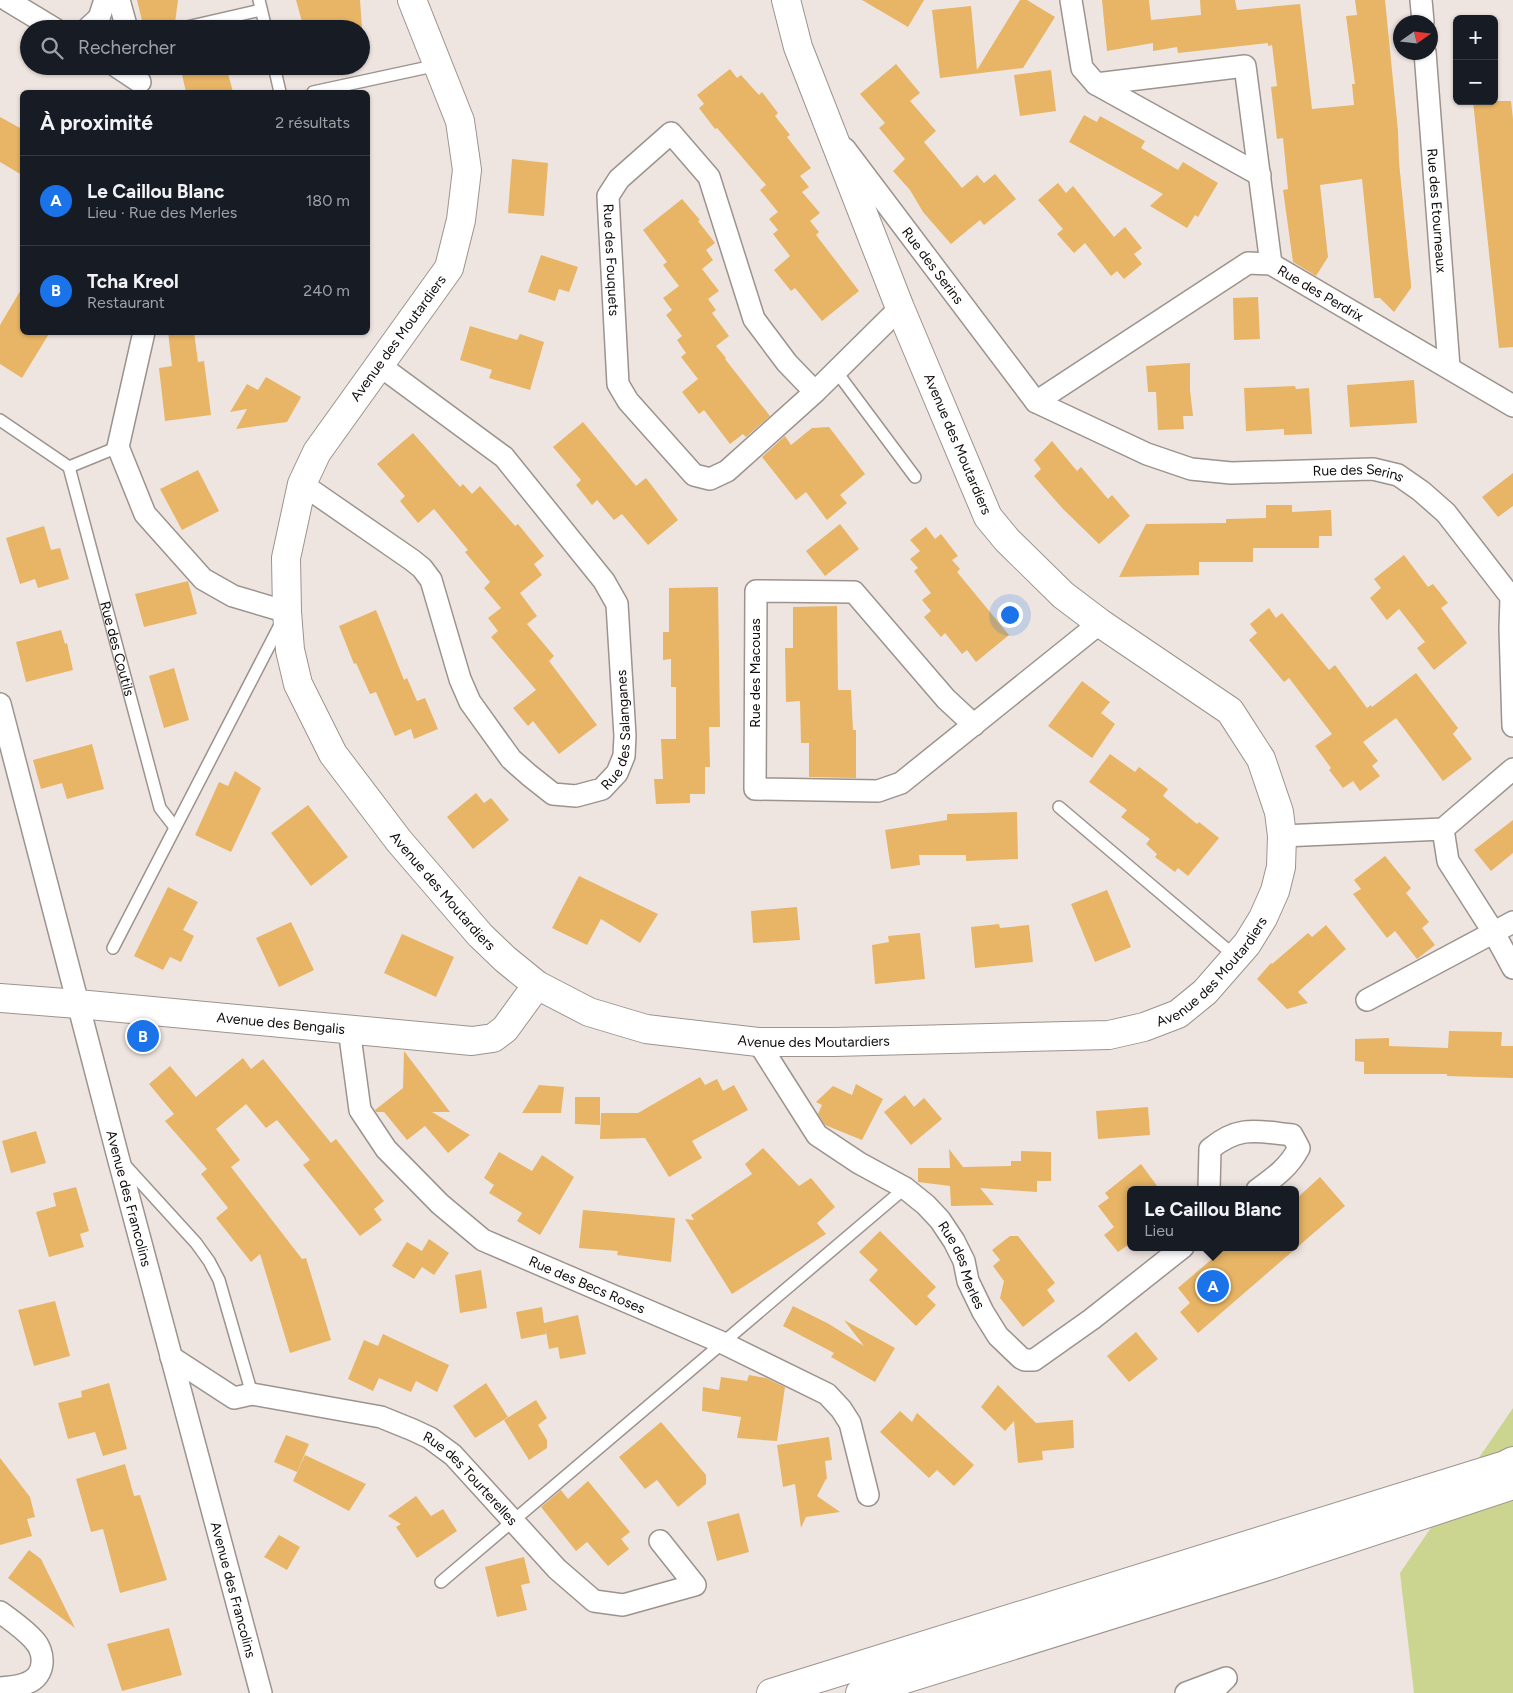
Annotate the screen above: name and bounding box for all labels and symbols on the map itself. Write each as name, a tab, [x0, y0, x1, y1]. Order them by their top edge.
north arrow	[1393, 15, 1438, 60]
street label: Rue des Etourneaux	[1423, 148, 1450, 274]
street label: Rue des Fouquets	[599, 203, 622, 316]
street label: Rue des Serins	[898, 224, 967, 308]
street label: Rue des Perdrix	[1274, 262, 1367, 326]
street label: Avenue des Moutardiers	[347, 272, 450, 405]
street label: Avenue des Moutardiers	[920, 371, 995, 517]
street label: Rue des Serins	[1312, 461, 1408, 486]
street label: Rue des Coutils	[96, 599, 138, 698]
your location	[997, 602, 1023, 628]
street label: Rue des Macouas	[747, 618, 764, 728]
street label: Rue des Salanganes	[598, 669, 634, 794]
street label: Avenue des Moutardiers	[386, 829, 499, 954]
street label: Avenue des Moutardiers	[1154, 914, 1271, 1031]
street label: Avenue des Bengalis	[216, 1009, 346, 1038]
pin: B	[127, 1017, 159, 1055]
street label: Avenue des Moutardiers	[737, 1032, 890, 1051]
street label: Avenue des Francolins	[102, 1129, 155, 1269]
street label: Rue des Merles	[934, 1218, 988, 1312]
street label: Rue des Becs Roses	[526, 1253, 648, 1318]
pin: A	[1197, 1267, 1229, 1305]
street label: Rue des Tourterelles	[420, 1428, 521, 1529]
street label: Avenue des Francolins	[207, 1520, 259, 1660]

